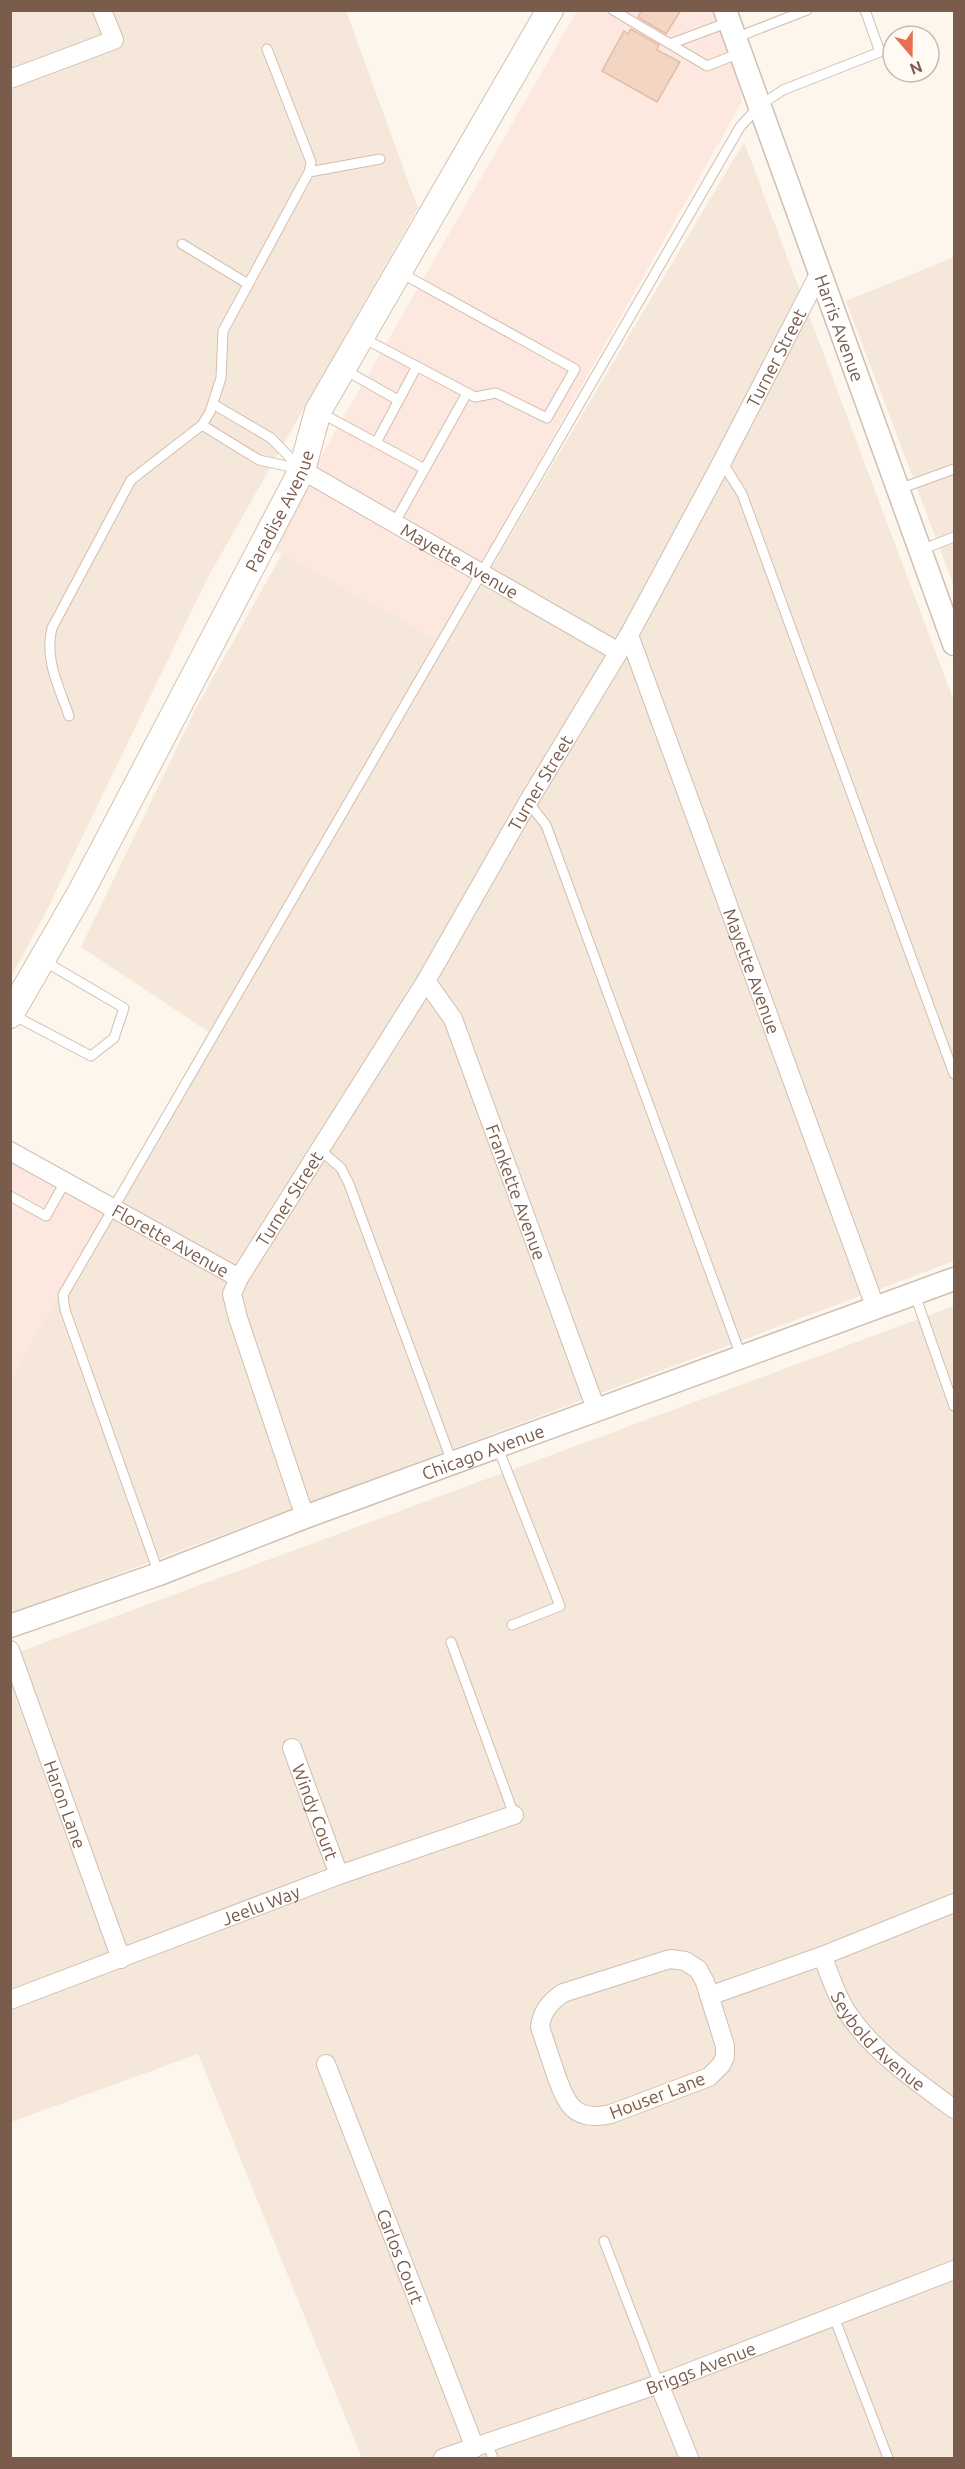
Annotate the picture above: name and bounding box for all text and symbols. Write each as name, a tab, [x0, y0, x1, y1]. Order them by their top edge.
north arrow	[881, 24, 941, 84]
text: N	[907, 58, 925, 79]
street label: Harris Avenue	[811, 272, 868, 384]
street label: Turner Street	[742, 305, 809, 410]
street label: Paradise Avenue	[241, 448, 317, 575]
street label: Mayette Avenue	[397, 519, 522, 602]
street label: Turner Street	[504, 731, 576, 834]
street label: Mayette Avenue	[720, 906, 784, 1037]
street label: Frankette Avenue	[482, 1121, 550, 1263]
street label: Turner Street	[252, 1148, 326, 1250]
street label: Florette Avenue	[109, 1200, 233, 1281]
street label: Chicago Avenue	[419, 1420, 547, 1483]
street label: Haron Lane	[40, 1758, 90, 1851]
street label: Windy Court	[289, 1761, 342, 1862]
street label: Jeelu Way	[219, 1881, 303, 1929]
street label: Seybold Avenue	[828, 1988, 929, 2094]
street label: Houser Lane	[606, 2068, 708, 2122]
street label: Carlos Court	[373, 2206, 428, 2306]
street label: Briggs Avenue	[643, 2338, 758, 2398]

